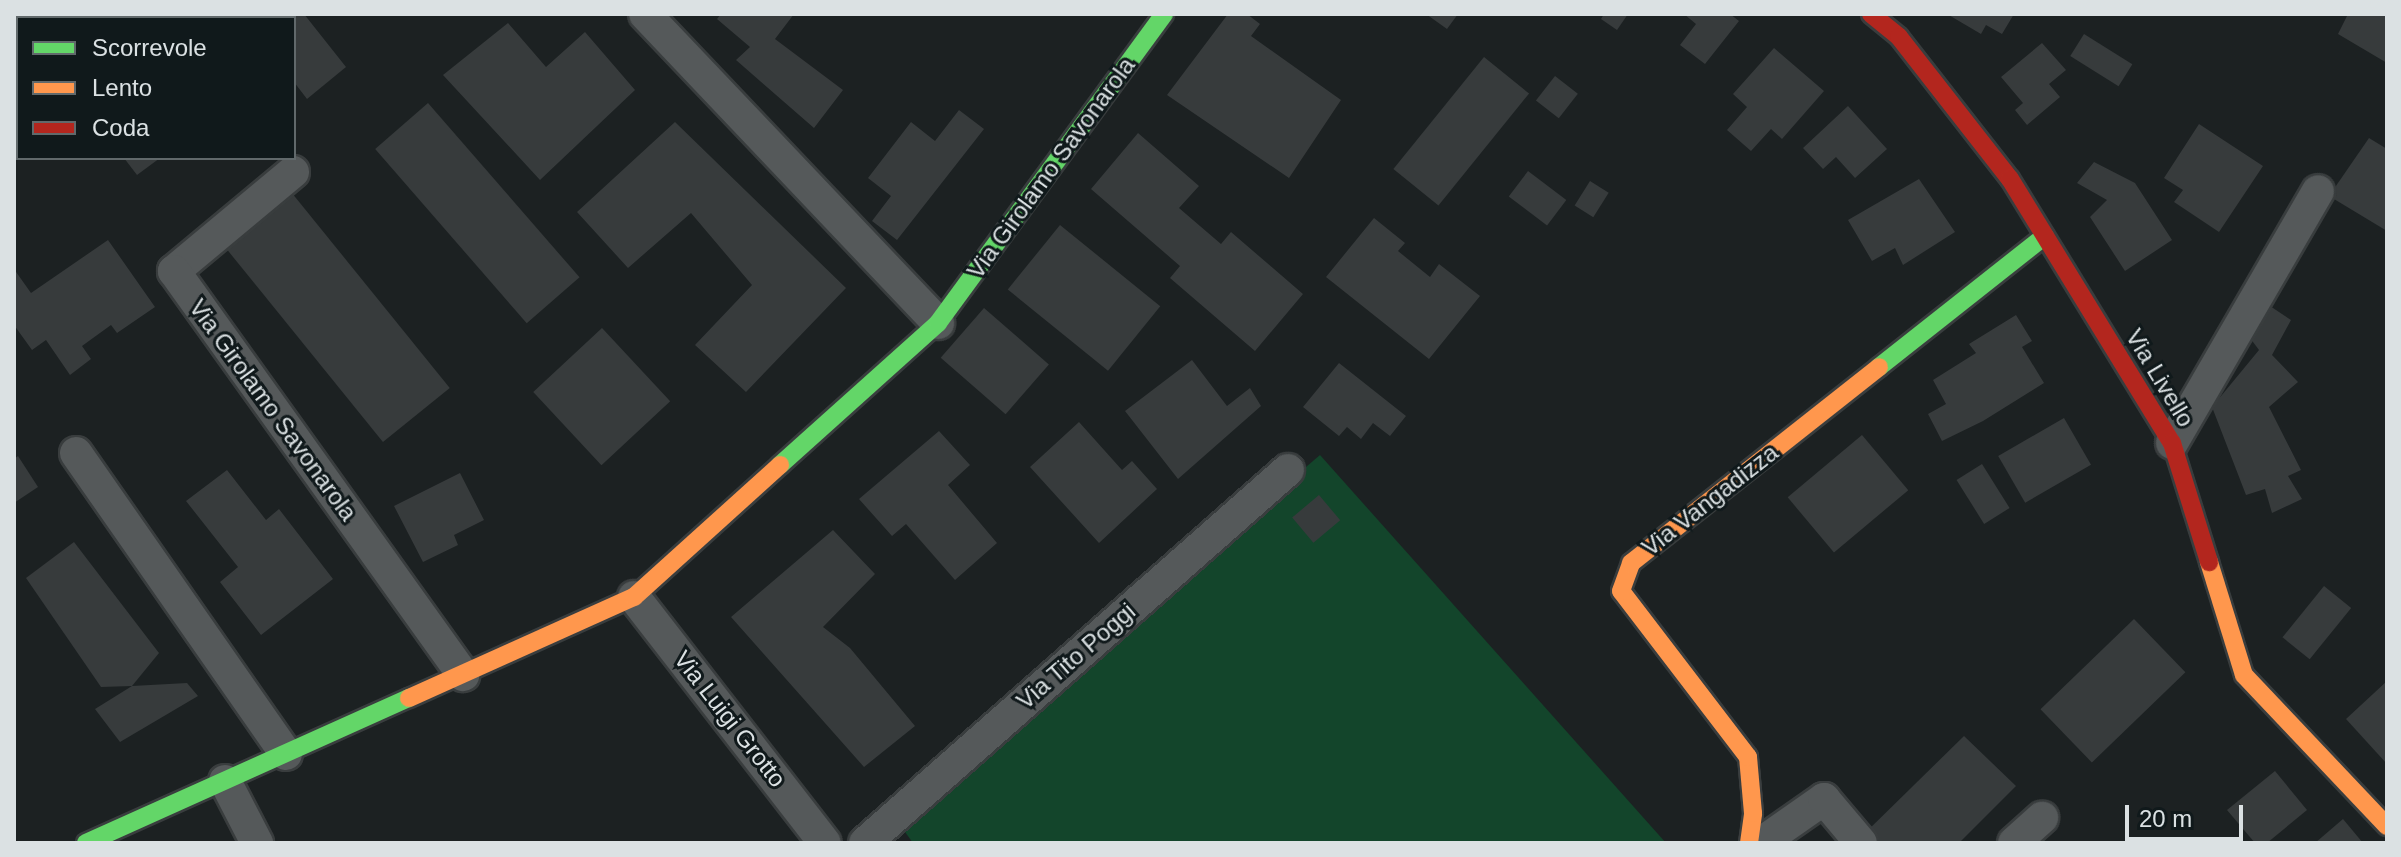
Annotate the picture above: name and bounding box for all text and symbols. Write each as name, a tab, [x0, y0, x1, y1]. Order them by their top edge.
legend	[16, 16, 296, 160]
text: Scorrevole	[92, 34, 207, 61]
street label: Via Girolamo Savonarola	[961, 52, 1141, 284]
text: Lento	[92, 74, 152, 101]
text: Coda	[92, 114, 149, 141]
street label: Via Girolamo Savonarola	[183, 294, 363, 526]
street label: Via Livello	[2120, 324, 2200, 432]
street label: Via Vangadizza	[1636, 438, 1784, 562]
street label: Via Tito Poggi	[1011, 597, 1141, 715]
street label: Via Luigi Grotto	[668, 645, 792, 793]
scale bar	[2129, 789, 2247, 839]
text: 20 m	[2139, 805, 2192, 832]

